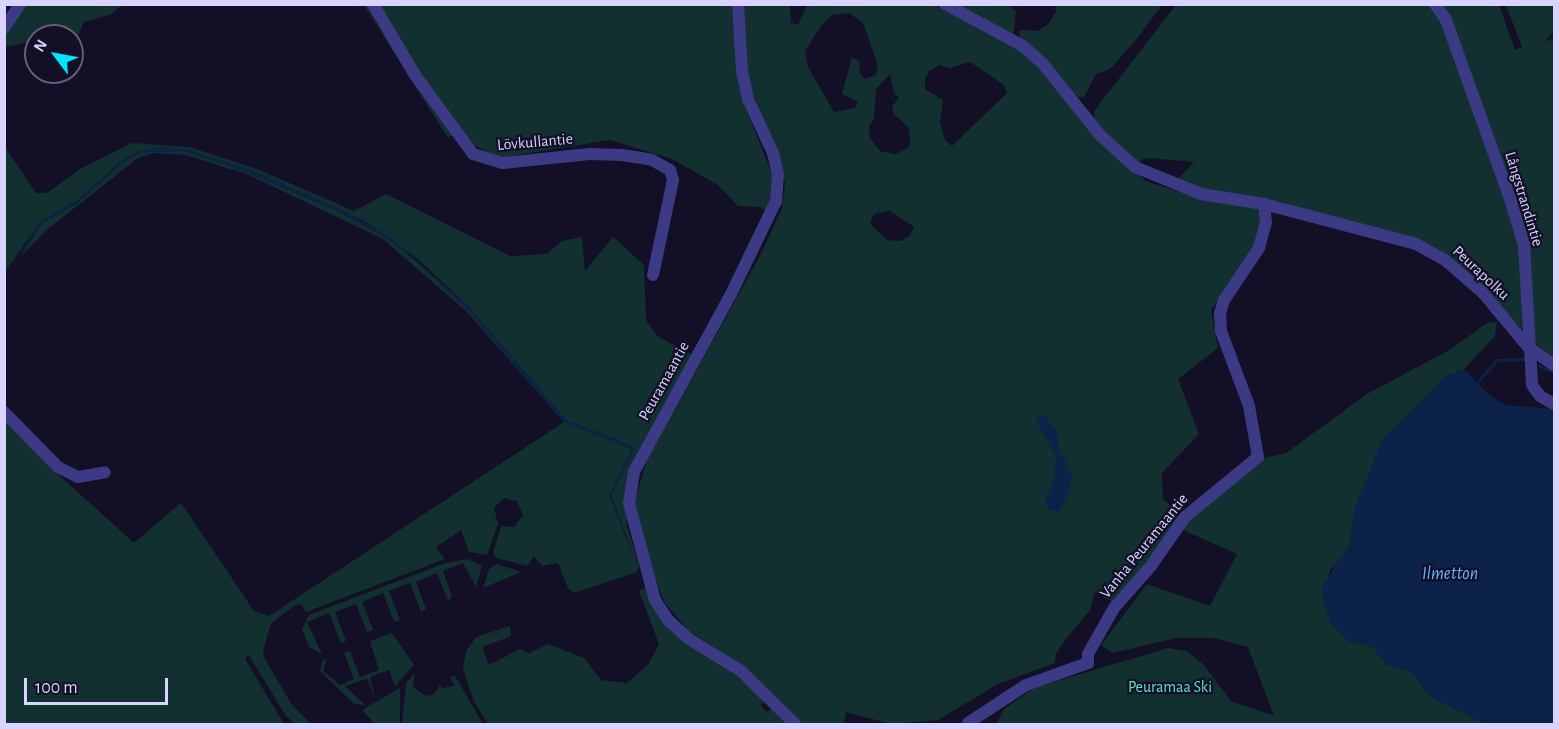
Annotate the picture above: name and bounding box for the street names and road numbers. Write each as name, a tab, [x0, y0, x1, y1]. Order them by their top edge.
street label: Lövkullantie	[496, 129, 574, 155]
street label: Långstrandintie	[1500, 149, 1548, 249]
street label: Peurapolku	[1449, 242, 1513, 304]
street label: Peuramaantie	[634, 338, 694, 424]
street label: Vanha Peuramaantie	[1096, 490, 1192, 602]

